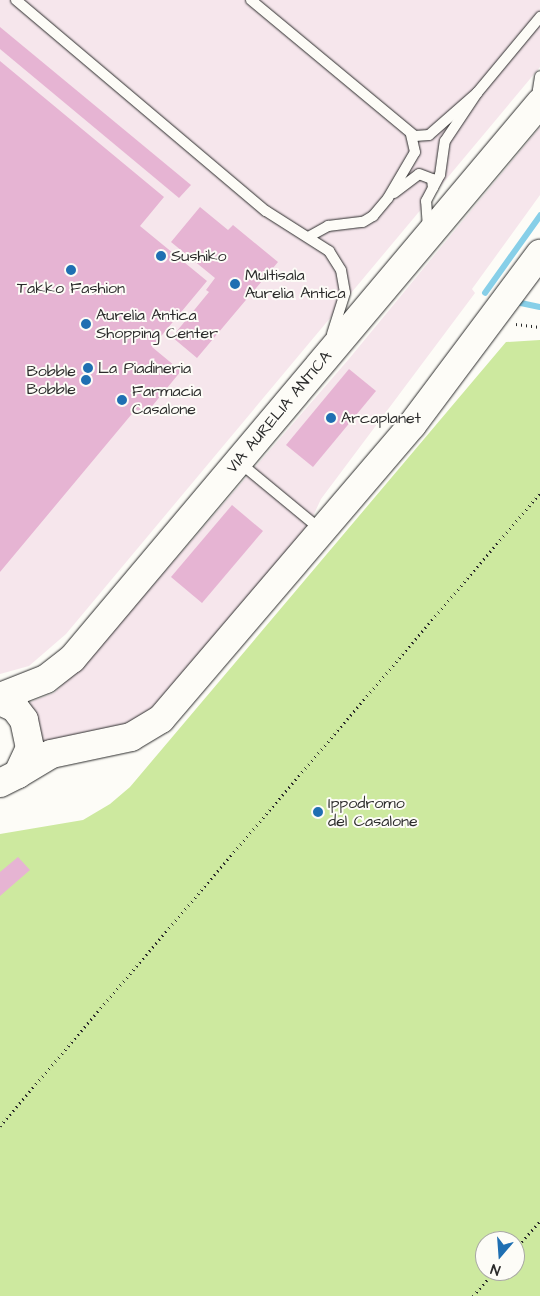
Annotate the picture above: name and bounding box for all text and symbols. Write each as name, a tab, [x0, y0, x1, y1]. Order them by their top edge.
place label: Sushiko	[171, 246, 227, 266]
marker: Sushiko	[155, 250, 167, 262]
marker: Takko Fashion	[65, 264, 77, 276]
place label: Multisala Aurelia Antica	[245, 265, 346, 303]
place label: Takko Fashion	[17, 278, 125, 298]
marker: Multisala Aurelia Antica	[229, 278, 241, 290]
place label: Aurelia Antica Shopping Center	[96, 305, 218, 343]
marker: Aurelia Antica Shopping Center	[80, 318, 92, 330]
street label: VIA AURELIA ANTICA	[222, 347, 336, 477]
place label: La Piadineria	[98, 358, 191, 378]
place label: Bobble Bobble	[26, 361, 76, 399]
marker: La Piadineria	[82, 362, 94, 374]
marker: Bobble Bobble	[80, 374, 92, 386]
place label: Farmacia Casalone	[132, 381, 201, 419]
marker: Farmacia Casalone	[116, 394, 128, 406]
place label: Arcaplanet	[341, 408, 421, 428]
marker: Arcaplanet	[325, 412, 337, 424]
place label: Ippodromo del Casalone	[328, 793, 418, 831]
marker: Ippodromo del Casalone	[312, 806, 324, 818]
north arrow	[475, 1231, 525, 1281]
text: N	[488, 1258, 503, 1280]

